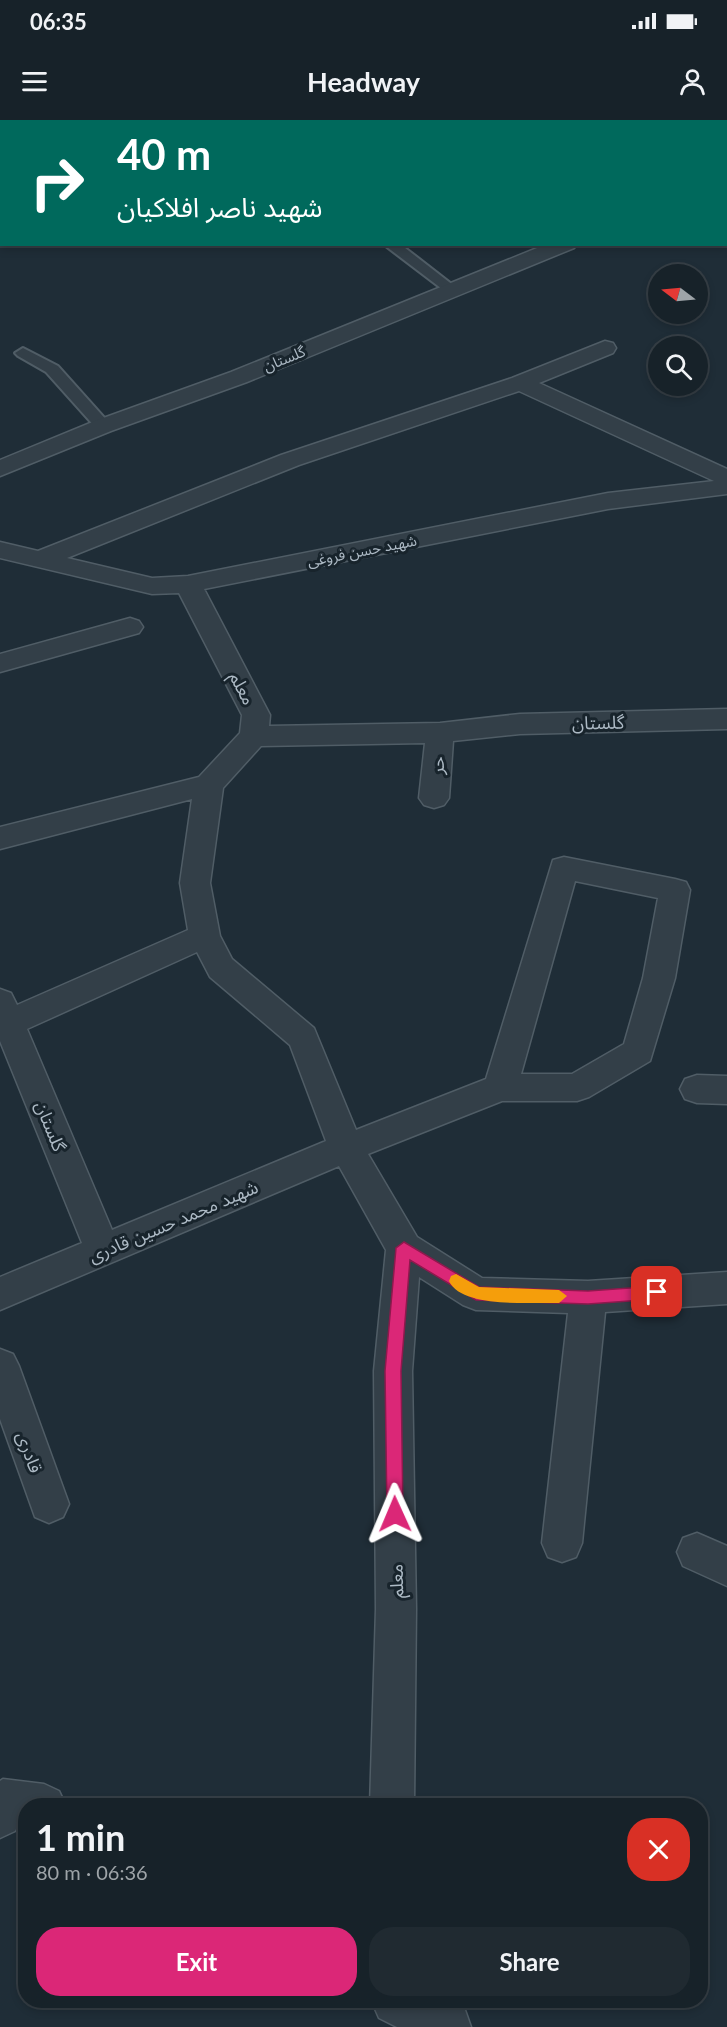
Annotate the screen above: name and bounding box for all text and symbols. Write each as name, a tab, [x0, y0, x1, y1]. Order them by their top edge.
text: 06:35	[30, 8, 87, 35]
icon: menu	[18, 65, 51, 98]
text: Headway	[307, 65, 420, 98]
icon: person	[676, 65, 709, 98]
text: 40 m	[117, 129, 211, 179]
icon: right	[18, 144, 96, 222]
text: شهید ناصر افلاکیان	[117, 190, 323, 223]
north arrow	[648, 264, 708, 324]
map controls	[648, 264, 708, 396]
button: search	[648, 336, 708, 396]
street label: گلستان	[260, 341, 309, 375]
street label: شهید حسن فروغی	[306, 531, 419, 570]
street label: معلم	[223, 668, 261, 710]
street label: گلستان	[572, 711, 625, 734]
street label: حر	[425, 755, 450, 776]
street label: گلستان	[30, 1098, 71, 1155]
street label: شهید محمد حسین قادری	[85, 1175, 262, 1268]
pin	[631, 1266, 682, 1317]
icon: arrive	[640, 1275, 673, 1308]
street label: قادری	[12, 1428, 48, 1476]
position arrow	[363, 1482, 427, 1546]
street label: معلم	[385, 1564, 410, 1598]
text: 1 min	[36, 1815, 125, 1859]
button: close	[627, 1818, 690, 1881]
text: 80 m · 06:36	[36, 1860, 148, 1884]
button: Exit	[36, 1927, 357, 1996]
button: Share	[369, 1927, 690, 1996]

